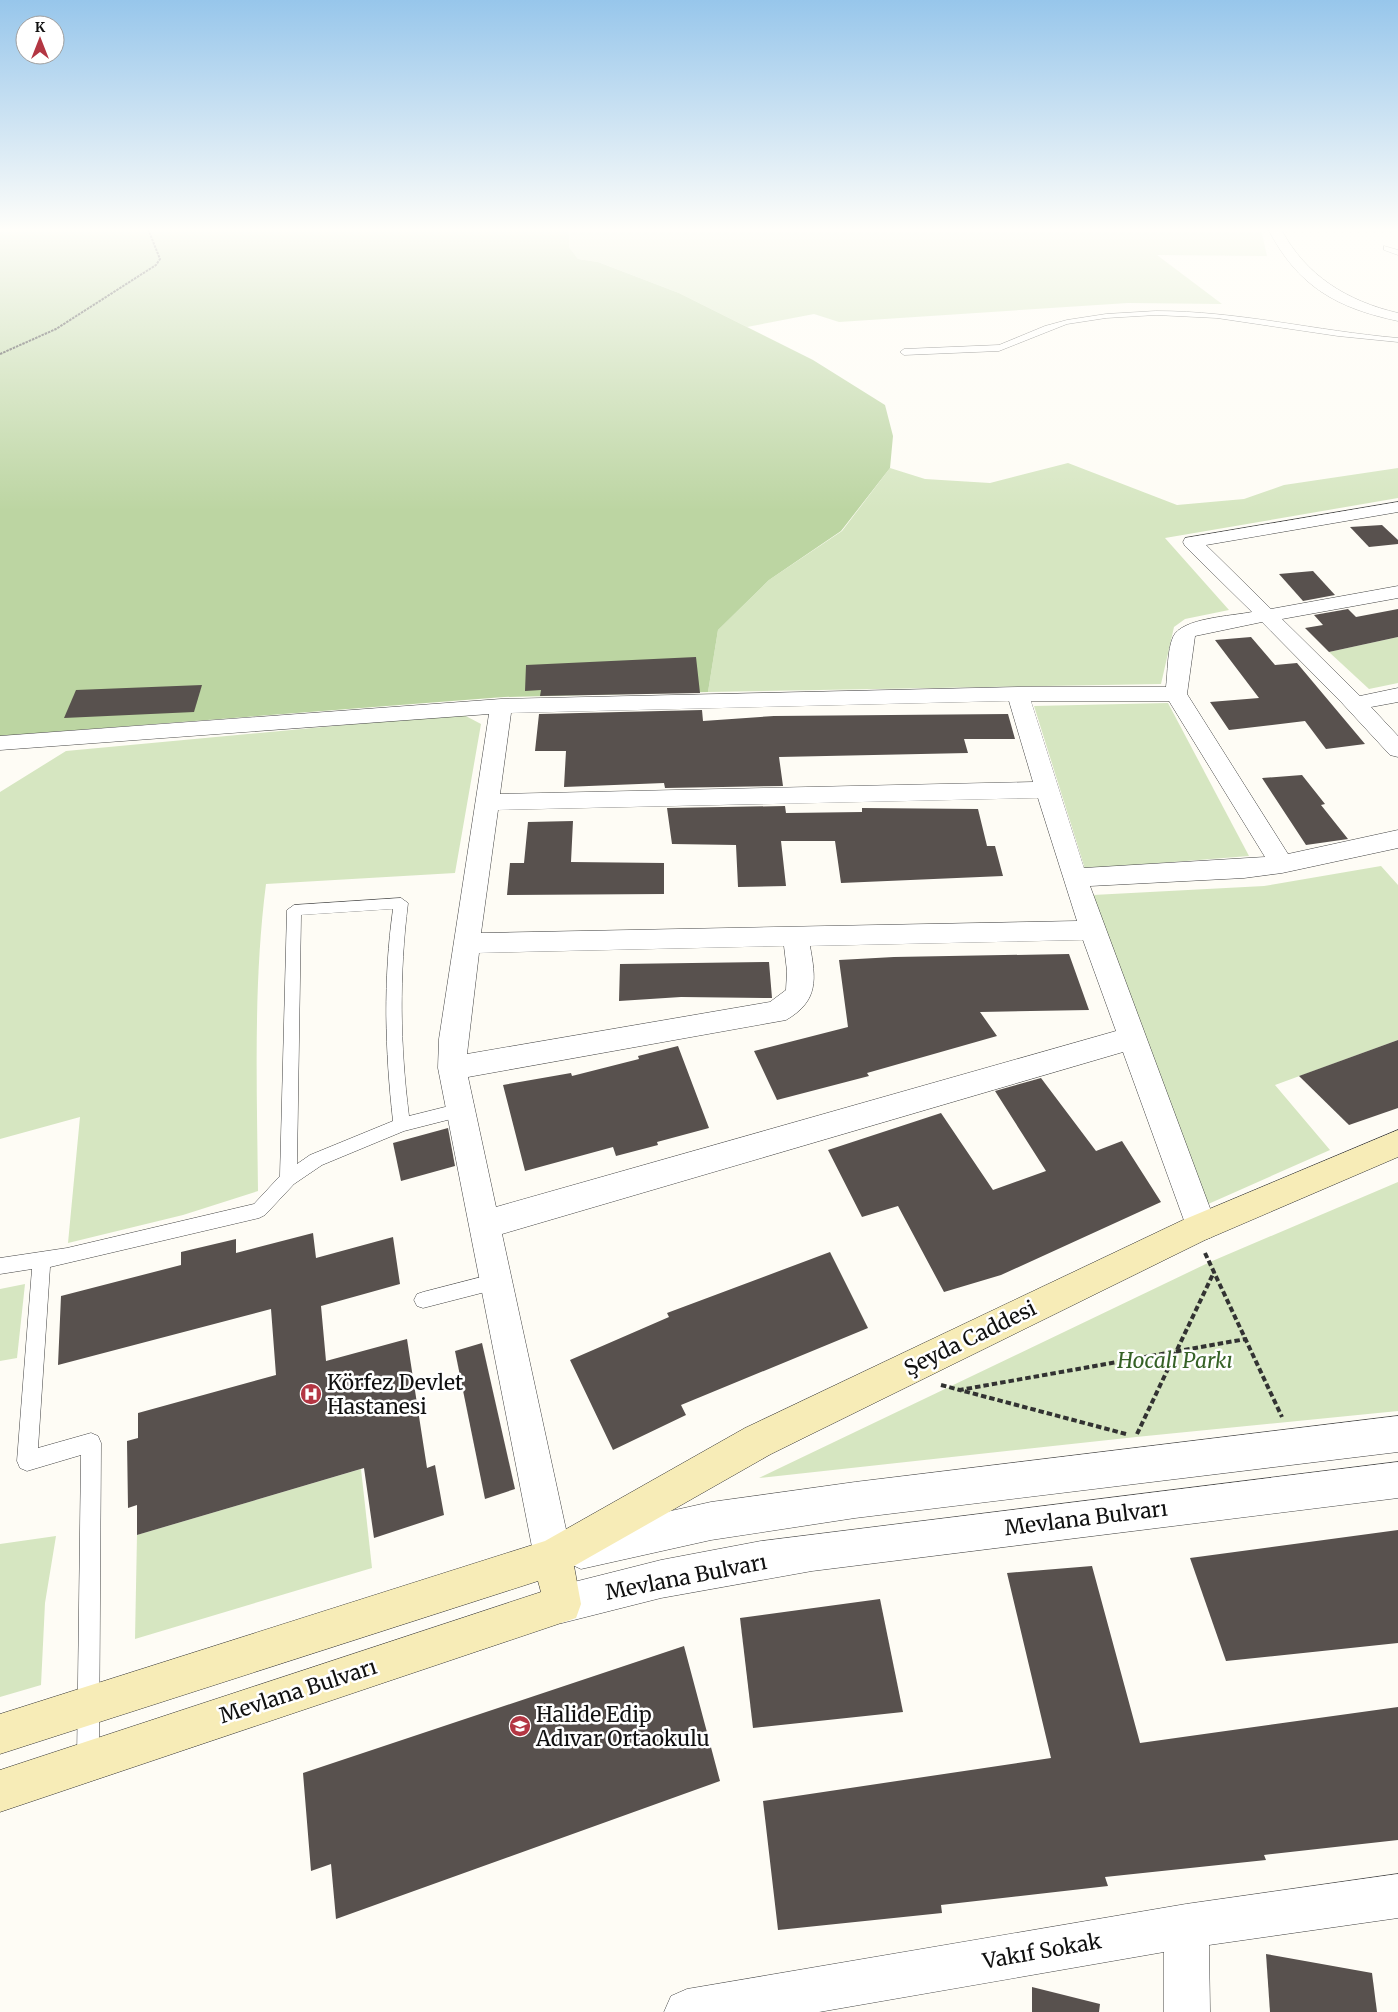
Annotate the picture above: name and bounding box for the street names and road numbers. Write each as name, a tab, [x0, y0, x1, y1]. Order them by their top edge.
street label: Şeyda Caddesi	[900, 1294, 1041, 1382]
street label: Mevlana Bulvarı	[1003, 1495, 1169, 1541]
street label: Mevlana Bulvarı	[603, 1548, 769, 1606]
street label: Mevlana Bulvarı	[216, 1653, 380, 1729]
street label: Vakıf Sokak	[980, 1927, 1104, 1975]

